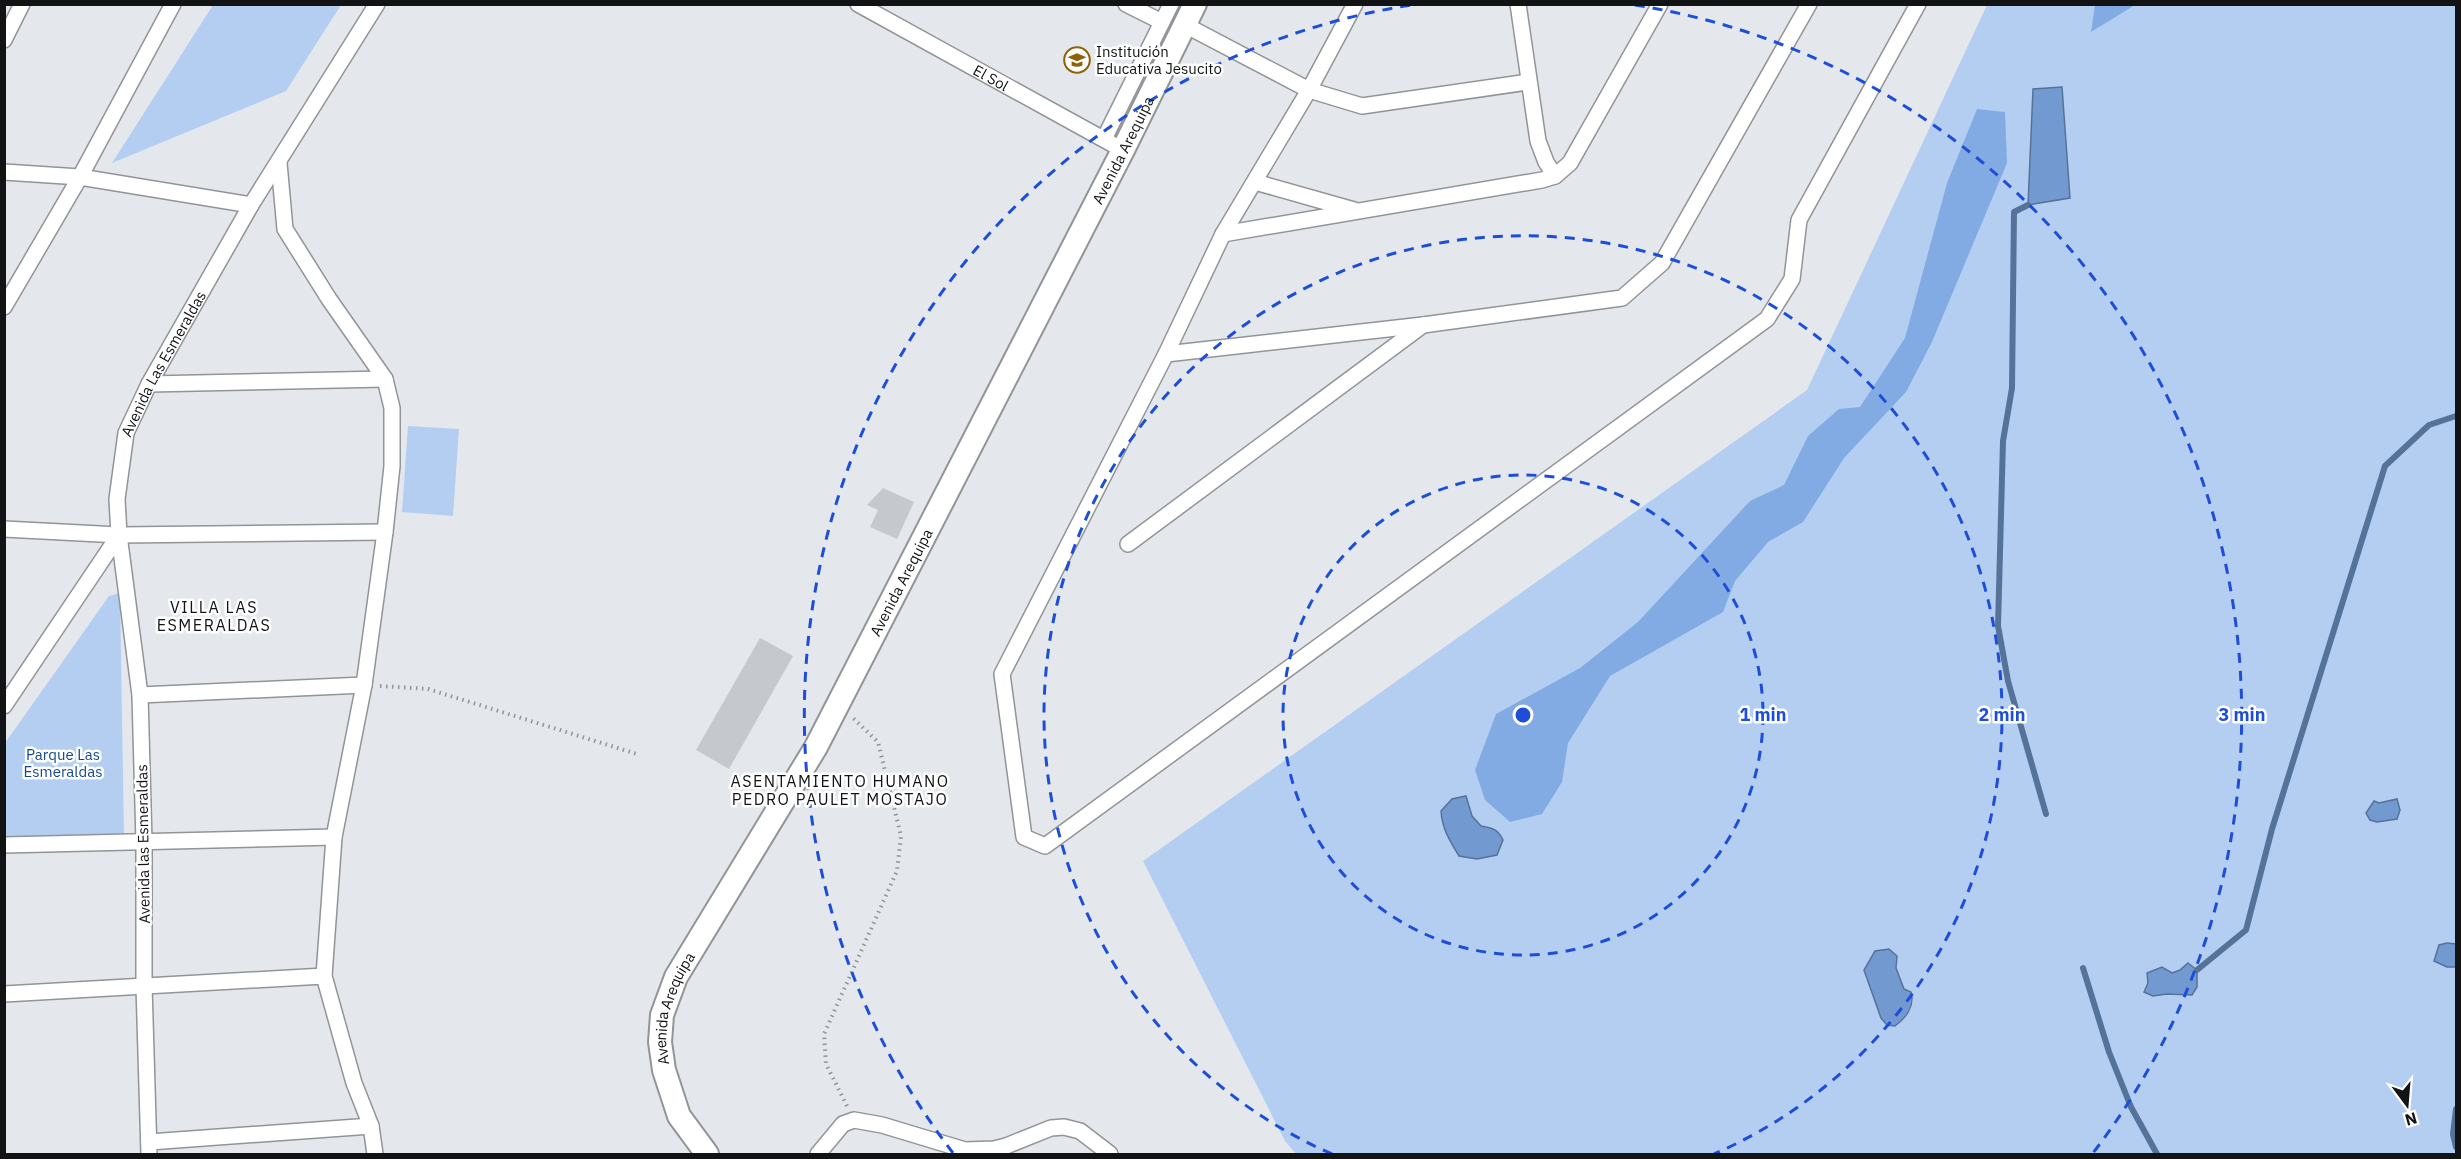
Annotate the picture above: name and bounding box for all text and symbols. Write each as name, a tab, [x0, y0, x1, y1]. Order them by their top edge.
place label: Institución Educativa Jesucito	[1096, 42, 1222, 78]
school or university icon: Institución Educativa Jesucito	[1062, 45, 1092, 75]
street label: El Sol	[970, 60, 1012, 95]
street label: Avenida Arequipa	[1087, 93, 1158, 207]
street label: Avenida Las Esmeraldas	[116, 287, 210, 439]
street label: Avenida Arequipa	[865, 525, 936, 639]
district label: VILLA LAS ESMERALDAS	[157, 597, 271, 635]
text: 1 min	[1739, 703, 1787, 726]
text: 2 min	[1978, 703, 2026, 726]
text: 3 min	[2218, 703, 2266, 726]
centre of rings	[1513, 705, 1533, 725]
park label: Parque Las Esmeraldas	[24, 745, 102, 781]
street label: Avenida las Esmeraldas	[132, 764, 154, 924]
district label: ASENTAMIENTO HUMANO PEDRO PAULET MOSTAJO	[730, 771, 950, 809]
street label: Avenida Arequipa	[650, 948, 699, 1066]
north arrow	[2377, 1075, 2437, 1135]
text: N	[2403, 1108, 2419, 1131]

